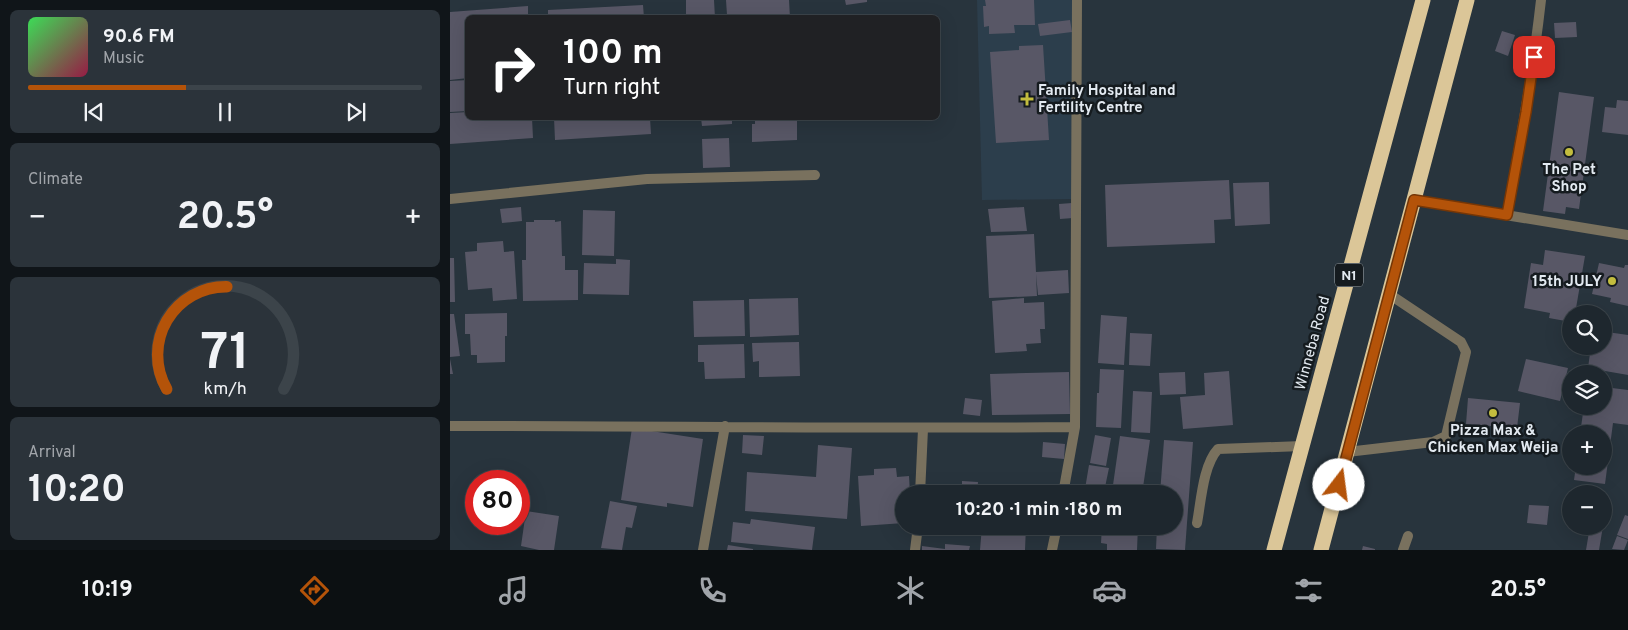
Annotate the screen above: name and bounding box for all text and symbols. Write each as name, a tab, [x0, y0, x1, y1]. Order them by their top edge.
text: 90.6 FM	[103, 25, 175, 49]
text: 100 m	[563, 32, 663, 76]
icon: right	[480, 35, 545, 100]
pin	[1513, 36, 1555, 78]
icon: arrive	[1520, 43, 1548, 71]
text: Music	[103, 49, 144, 69]
text: Turn right	[563, 75, 660, 102]
place label: Family Hospital and Fertility Centre	[1038, 82, 1176, 118]
marker: Family Hospital and Fertility Centre	[1020, 92, 1034, 106]
icon: previous	[80, 98, 108, 126]
icon: pause	[211, 98, 239, 126]
icon: next	[342, 98, 370, 126]
marker: The Pet Shop	[1563, 146, 1575, 158]
place label: The Pet Shop	[1542, 161, 1596, 197]
text: Climate	[28, 170, 83, 190]
text: 20.5°	[177, 194, 273, 243]
text: −	[28, 201, 46, 237]
text: +	[404, 201, 422, 237]
road number: N1	[1335, 264, 1363, 286]
place label: 15th JULY	[1532, 273, 1602, 292]
marker: 15th JULY	[1606, 275, 1618, 287]
street label: Winneba Road	[1292, 294, 1335, 392]
map controls	[1562, 305, 1612, 535]
button: search	[1562, 305, 1612, 355]
text: 71	[200, 322, 250, 388]
button: layers	[1562, 365, 1612, 415]
text: km/h	[203, 378, 247, 401]
marker: Pizza Max & Chicken Max Weija	[1487, 407, 1499, 419]
place label: Pizza Max & Chicken Max Weija	[1428, 422, 1558, 458]
button: +	[1562, 425, 1612, 475]
text: Arrival	[28, 443, 76, 463]
position arrow	[1312, 458, 1364, 510]
text: 10:20	[28, 467, 126, 516]
speed limit sign: 80	[465, 470, 530, 535]
button: −	[1562, 485, 1612, 535]
text: 10:20 · 1 min · 180 m	[956, 498, 1122, 522]
icon: directions	[297, 573, 332, 608]
icon: music	[496, 573, 531, 608]
icon: phone	[695, 573, 730, 608]
icon: climate	[893, 573, 928, 608]
icon: car	[1092, 573, 1127, 608]
icon: filters	[1291, 573, 1326, 608]
text: 10:19	[82, 577, 133, 604]
text: 20.5°	[1490, 577, 1546, 604]

